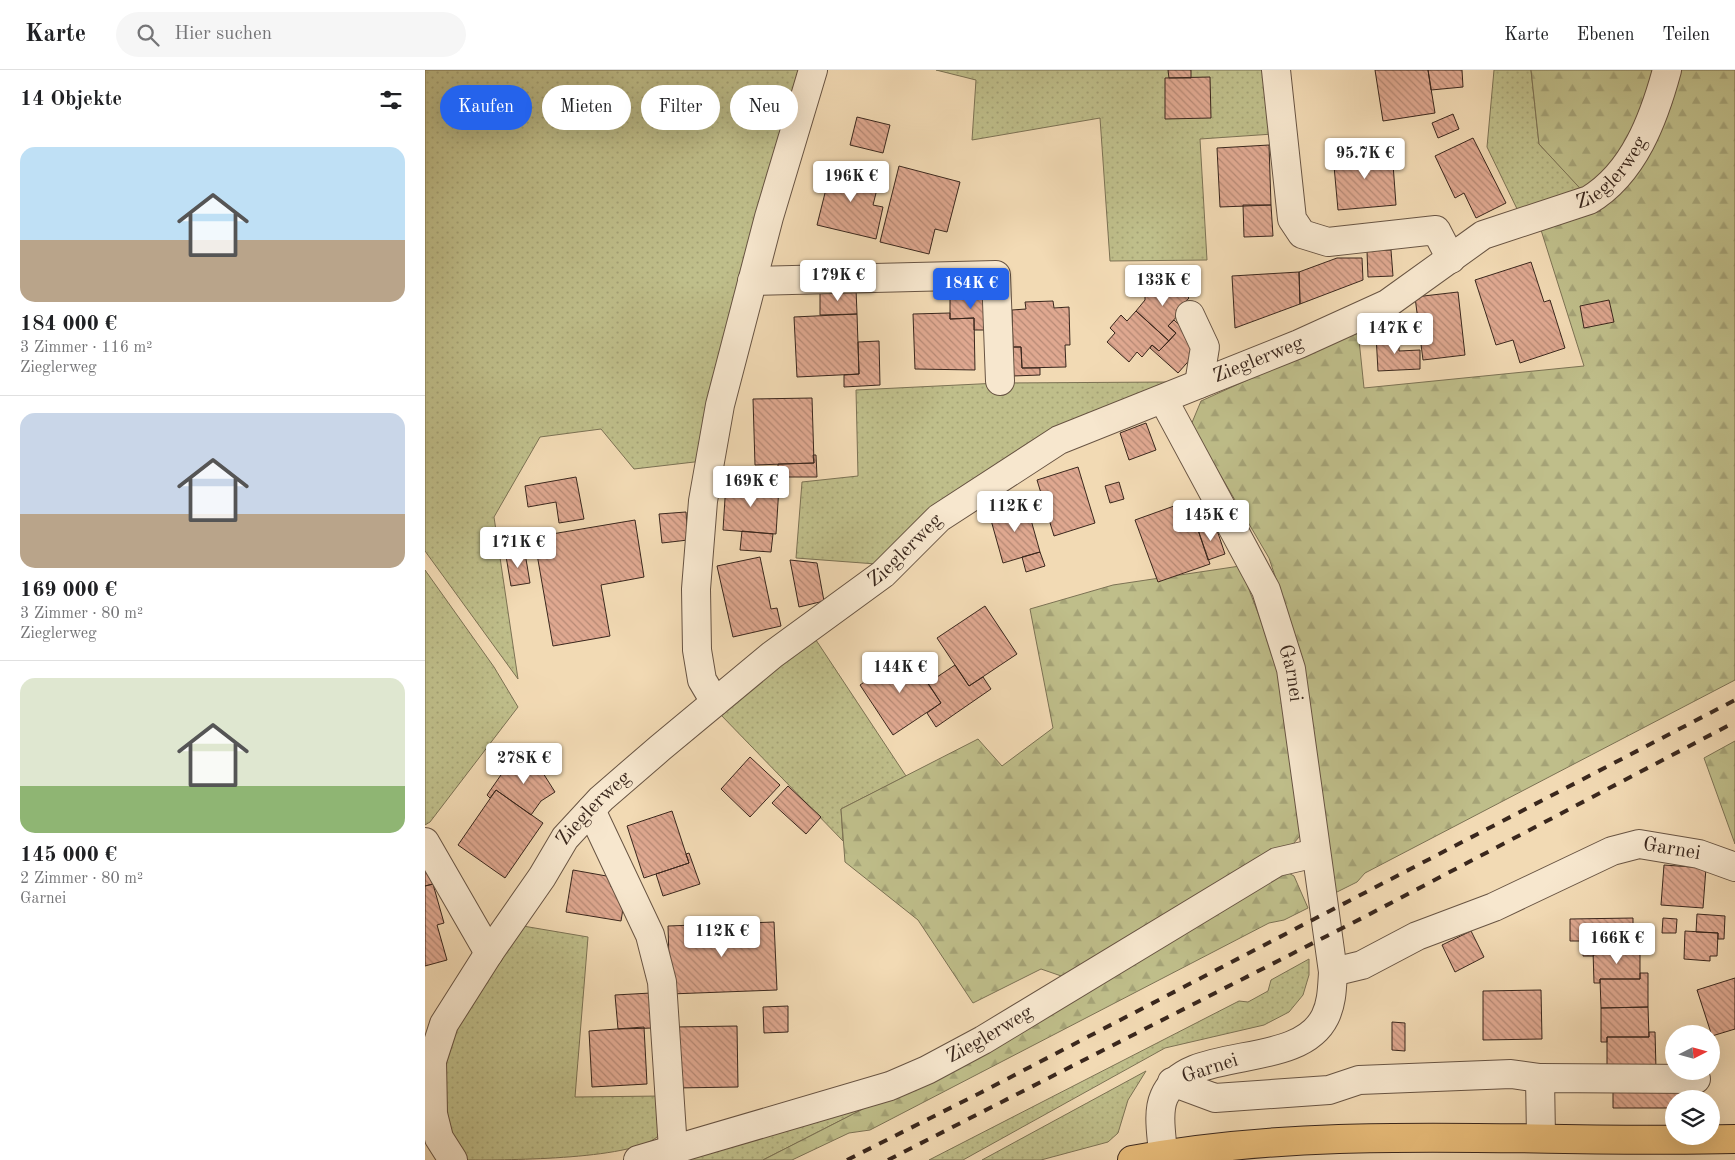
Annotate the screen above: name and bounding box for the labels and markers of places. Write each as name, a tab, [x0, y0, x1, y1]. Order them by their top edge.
pin: 95.7K €	[1319, 138, 1411, 180]
pin: 196K €	[810, 160, 892, 203]
pin: 179K €	[797, 260, 879, 302]
pin: 133K €	[1122, 264, 1204, 307]
pin: 184K €	[930, 268, 1012, 310]
pin: 147K €	[1354, 312, 1436, 355]
pin: 169K €	[710, 466, 792, 508]
pin: 112K €	[974, 490, 1056, 533]
pin: 145K €	[1170, 500, 1252, 542]
pin: 171K €	[477, 526, 559, 569]
pin: 144K €	[859, 652, 941, 694]
pin: 278K €	[483, 742, 565, 785]
pin: 112K €	[681, 916, 763, 958]
pin: 166K €	[1576, 922, 1658, 965]

